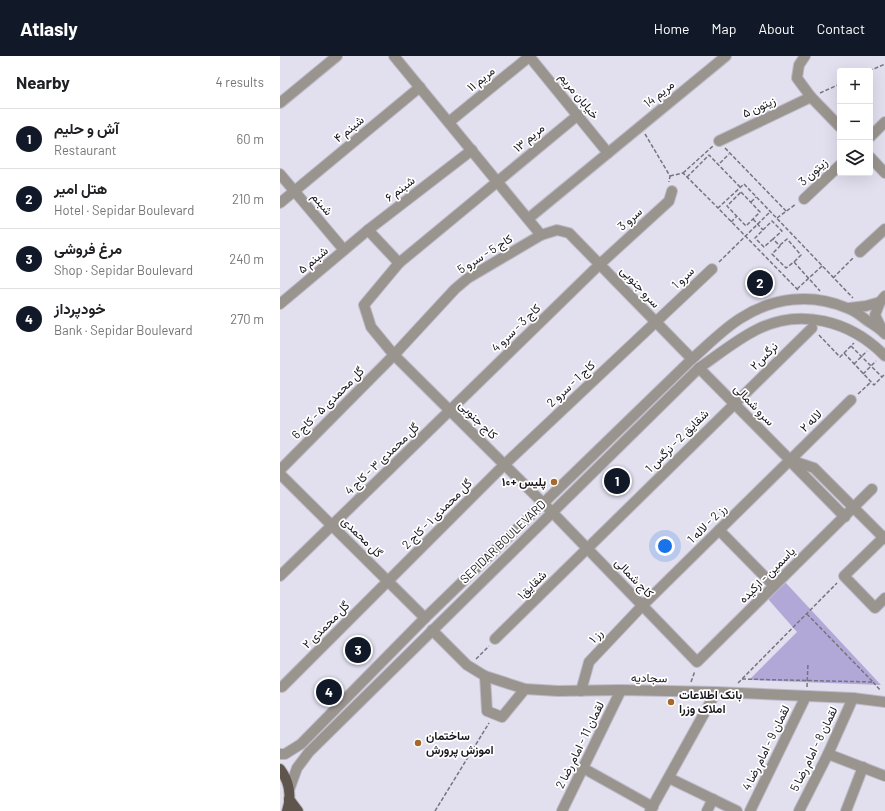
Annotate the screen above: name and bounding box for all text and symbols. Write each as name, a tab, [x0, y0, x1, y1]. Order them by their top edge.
text: Atlasly	[20, 17, 78, 40]
text: Home	[654, 20, 690, 37]
text: Map	[712, 20, 736, 37]
text: About	[758, 20, 795, 37]
text: Contact	[817, 20, 865, 37]
street label: مریم ۱۱	[464, 63, 498, 95]
map controls	[837, 68, 873, 176]
button: +	[837, 68, 873, 104]
street label: خیابان مریم	[555, 70, 603, 122]
text: Nearby	[16, 72, 70, 92]
text: 4 results	[216, 74, 264, 90]
street label: مریم 14	[640, 77, 678, 111]
street label: زیتون ۵	[740, 92, 778, 122]
button: −	[837, 104, 873, 140]
street label: شبنم ۴	[331, 112, 367, 146]
text: آش و حلیم	[54, 119, 119, 137]
street label: مریم ۱۳	[510, 120, 548, 156]
text: 1	[27, 131, 31, 147]
text: 60 m	[237, 131, 264, 147]
button: layers	[837, 140, 873, 176]
text: Restaurant	[54, 142, 116, 158]
street label: زیتون 3	[795, 154, 831, 190]
street label: شبنم ۶	[382, 173, 418, 205]
text: هتل امیر	[54, 179, 107, 197]
street label: شبنم	[308, 189, 336, 219]
text: 2	[25, 191, 33, 207]
text: 210 m	[232, 191, 264, 207]
text: Hotel · Sepidar Boulevard	[54, 202, 194, 218]
street label: سرو 3	[614, 204, 646, 234]
street label: کاج 5 - سرو 5	[454, 231, 516, 278]
text: مرغ فروشی	[54, 239, 122, 257]
street label: شبنم ۵	[295, 243, 331, 277]
text: 3	[25, 251, 33, 267]
text: 240 m	[229, 251, 264, 267]
text: Shop · Sepidar Boulevard	[54, 262, 193, 278]
street label: سرو جنوبی	[617, 263, 663, 311]
street label: سرو 1	[668, 263, 698, 293]
pin: 2	[747, 268, 773, 298]
text: خودپرداز	[54, 299, 105, 317]
street label: کاج 3 - سرو 4	[488, 300, 545, 356]
text: 4	[25, 311, 33, 327]
text: 270 m	[230, 311, 264, 327]
text: Bank · Sepidar Boulevard	[54, 322, 193, 338]
street label: نرگس۲	[747, 339, 781, 373]
street label: کاج 1 - سرو 2	[543, 357, 599, 411]
street label: گل محمدی ۵ - کاج 6	[288, 363, 368, 443]
street label: سرو شمالی	[730, 381, 778, 429]
street label: کاج جنوبی	[454, 397, 501, 444]
street label: شقایق 2 - نرگس 1	[642, 406, 712, 476]
street label: لاله ۲	[796, 406, 824, 434]
street label: گل محمدی ۳ - کاج 4	[341, 419, 423, 499]
pin: 1	[604, 466, 630, 496]
place label: پلیس +۱۰	[502, 474, 546, 490]
street label: گل محمدی ۱ - کاج 2	[399, 476, 476, 553]
marker: پلیس +۱۰	[549, 477, 559, 487]
street label: SEPIDAR BOULEVARD	[457, 497, 548, 586]
street label: رز 2 - لاله 1	[684, 501, 730, 547]
street label: گل محمدی	[338, 513, 386, 561]
your location	[655, 536, 675, 556]
street label: یاسمین - ارکیده	[735, 543, 799, 607]
street label: کاج شمالی	[610, 555, 657, 602]
street label: شقایق۱	[514, 567, 550, 603]
street label: گل محمدی ۲	[299, 598, 353, 652]
street label: رز ۱	[585, 625, 607, 647]
pin: 3	[345, 635, 371, 665]
street label: سجادیه	[631, 670, 667, 685]
pin: 4	[316, 677, 342, 707]
place label: بانک اطلاعات املاک وزرا	[679, 687, 742, 717]
marker: بانک اطلاعات املاک وزرا	[666, 697, 676, 707]
street label: لقمان 11 - امام رضا 2	[552, 699, 608, 791]
street label: لقمان 9 - امام رضا 4	[738, 703, 794, 793]
street label: لقمان 8 - امام رضا 5	[787, 704, 841, 794]
place label: ساختمان اموزش پرورش	[426, 728, 494, 758]
marker: ساختمان اموزش پرورش	[413, 738, 423, 748]

